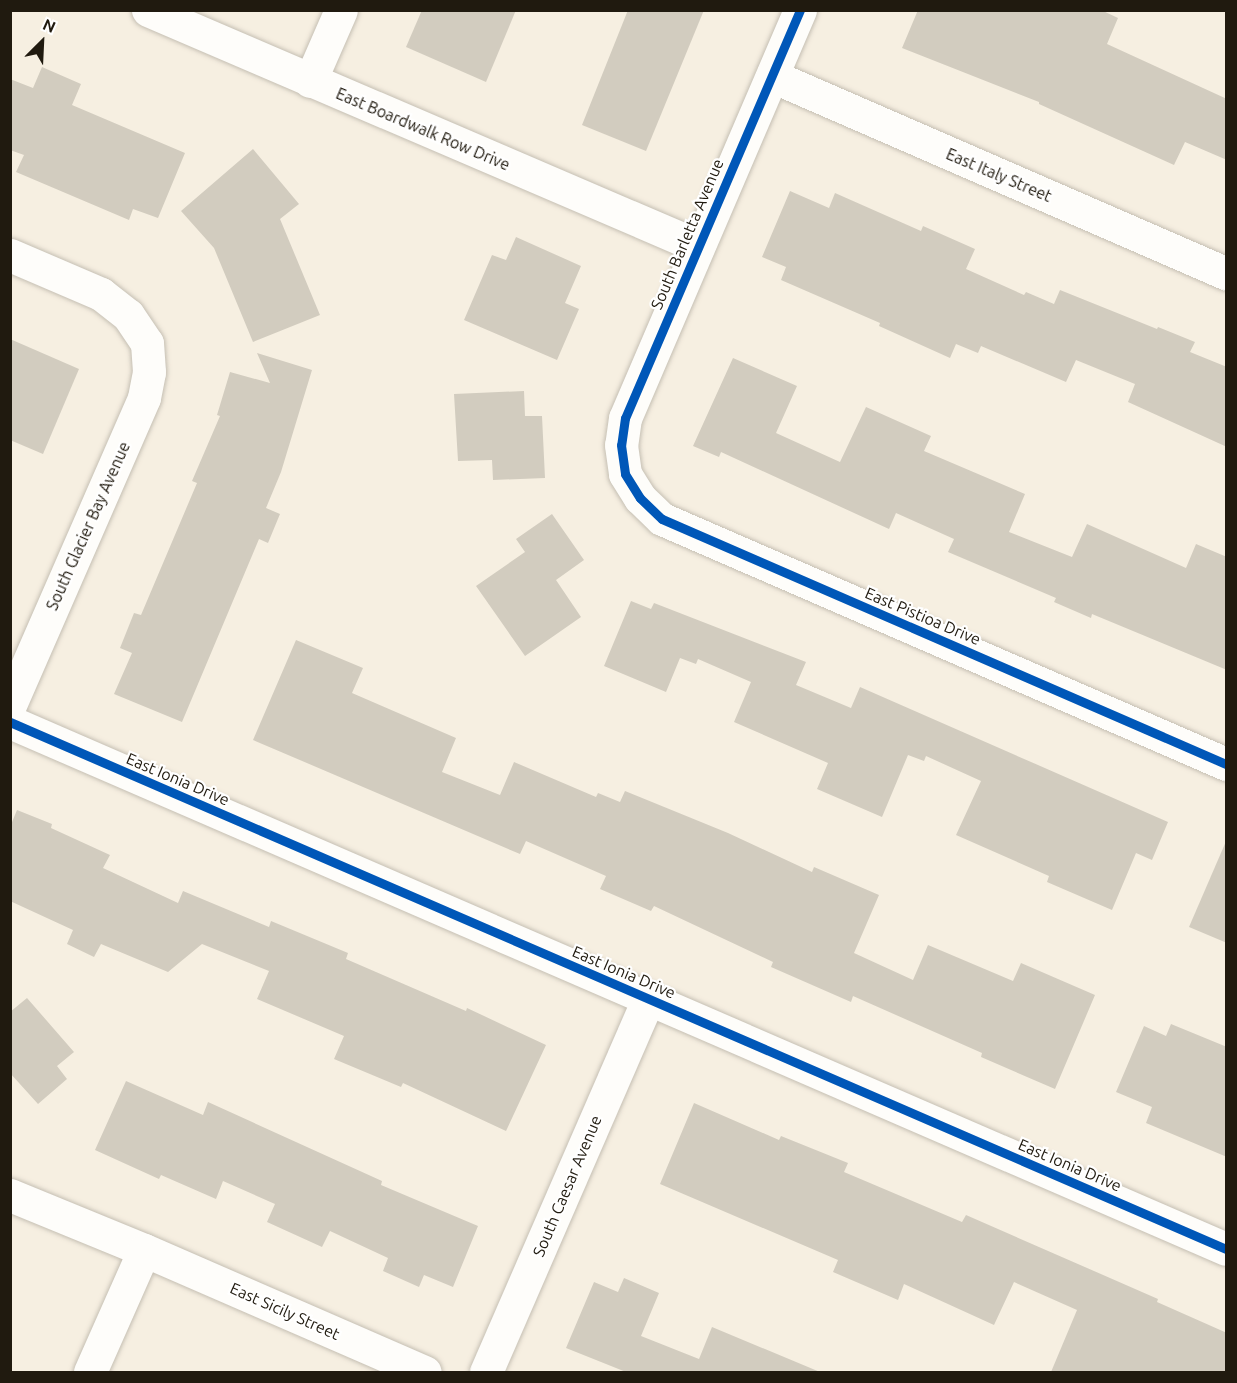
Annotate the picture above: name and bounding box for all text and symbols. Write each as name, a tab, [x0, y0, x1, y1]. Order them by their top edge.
north arrow	[12, 12, 72, 72]
text: N	[40, 15, 58, 36]
street label: East Boardwalk Row Drive	[333, 84, 513, 174]
street label: East Italy Street	[943, 144, 1055, 206]
street label: South Barletta Avenue	[647, 156, 727, 312]
street label: South Glacier Bay Avenue	[42, 439, 134, 613]
street label: East Pistioa Drive	[862, 583, 984, 649]
street label: East Ionia Drive	[123, 749, 233, 809]
street label: East Ionia Drive	[569, 942, 679, 1002]
street label: South Caesar Avenue	[529, 1112, 605, 1260]
street label: East Ionia Drive	[1015, 1135, 1125, 1195]
street label: East Sicily Street	[227, 1278, 343, 1344]

